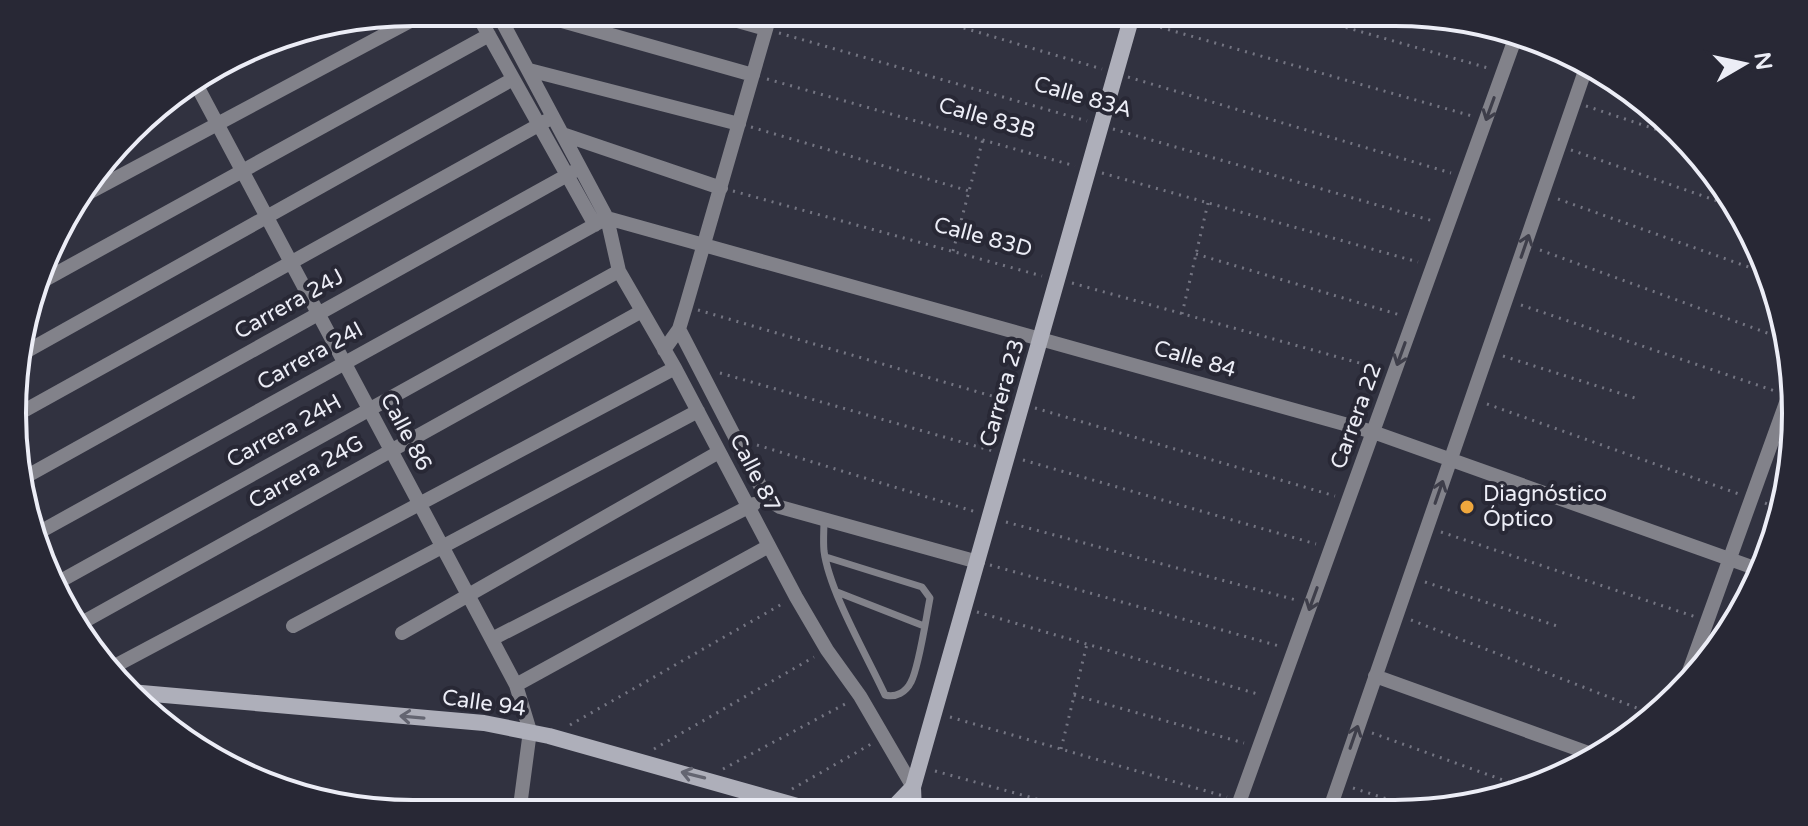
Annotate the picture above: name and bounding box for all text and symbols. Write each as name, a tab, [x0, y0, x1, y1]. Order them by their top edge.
north arrow	[1704, 24, 1784, 104]
text: N	[1749, 50, 1777, 72]
street label: Calle 83A	[1031, 71, 1135, 123]
street label: Calle 83B	[936, 92, 1038, 144]
one-way arrow	[1481, 97, 1496, 122]
street label: Calle 83D	[931, 211, 1035, 263]
one-way arrow	[1518, 234, 1533, 259]
street label: Carrera 24J	[230, 263, 348, 345]
street label: Carrera 24I	[253, 316, 367, 396]
street label: Calle 84	[1151, 335, 1239, 383]
street label: Carrera 23	[974, 336, 1030, 450]
one-way arrow	[1393, 341, 1408, 366]
street label: Carrera 22	[1325, 360, 1387, 472]
street label: Carrera 24H	[222, 389, 346, 473]
street label: Calle 86	[375, 389, 437, 475]
street label: Calle 87	[724, 429, 786, 517]
street label: Carrera 24G	[244, 430, 368, 514]
one-way arrow	[1433, 479, 1448, 504]
place label: Diagnóstico Óptico	[1483, 481, 1607, 532]
marker: Diagnóstico Óptico	[1458, 498, 1476, 516]
one-way arrow	[1305, 586, 1319, 610]
street label: Calle 94	[440, 684, 528, 722]
one-way arrow	[399, 709, 426, 724]
one-way arrow	[1348, 725, 1362, 750]
one-way arrow	[681, 767, 707, 782]

